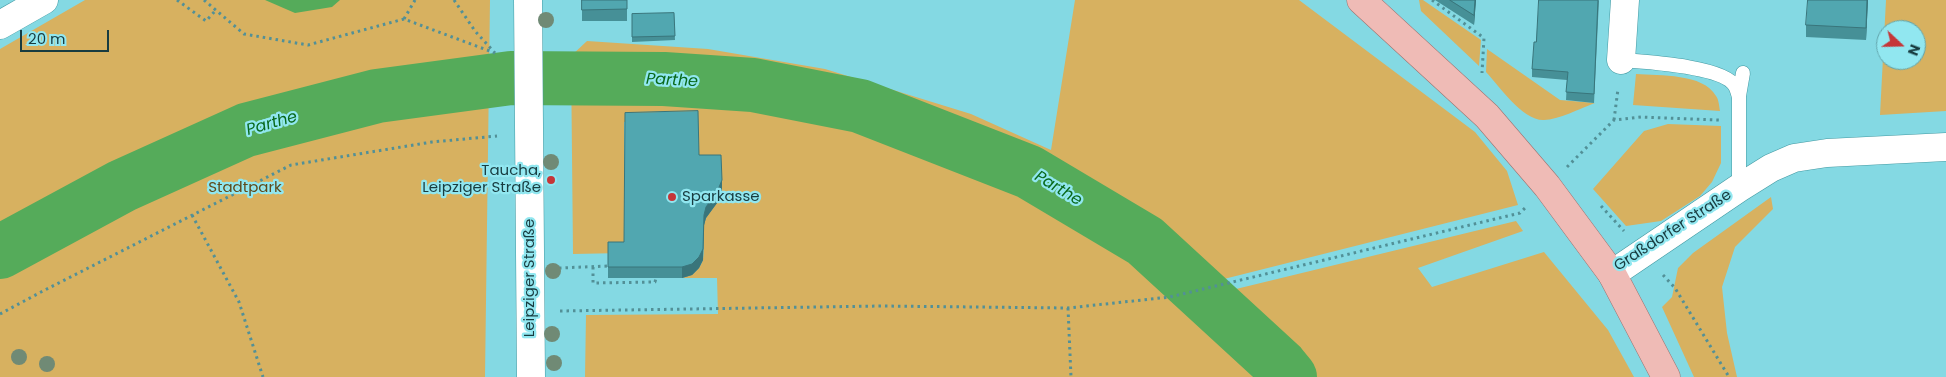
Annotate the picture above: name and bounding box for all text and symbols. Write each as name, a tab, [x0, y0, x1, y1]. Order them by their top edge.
scale bar	[22, 20, 111, 52]
north arrow	[1876, 20, 1926, 70]
text: 20 m	[28, 28, 66, 49]
text: N	[1903, 42, 1925, 59]
water label: Parthe	[646, 70, 698, 92]
water label: Parthe	[244, 108, 300, 140]
place label: Taucha, Leipziger Straße	[422, 162, 541, 197]
water label: Parthe	[1031, 167, 1085, 211]
marker: Taucha, Leipziger Straße	[545, 174, 557, 186]
park label: Stadtpark	[208, 179, 282, 197]
street label: Graßdorfer Straße	[1611, 186, 1735, 276]
place label: Sparkasse	[682, 188, 760, 206]
marker: Sparkasse	[666, 191, 678, 203]
street label: Leipziger Straße	[521, 219, 539, 337]

